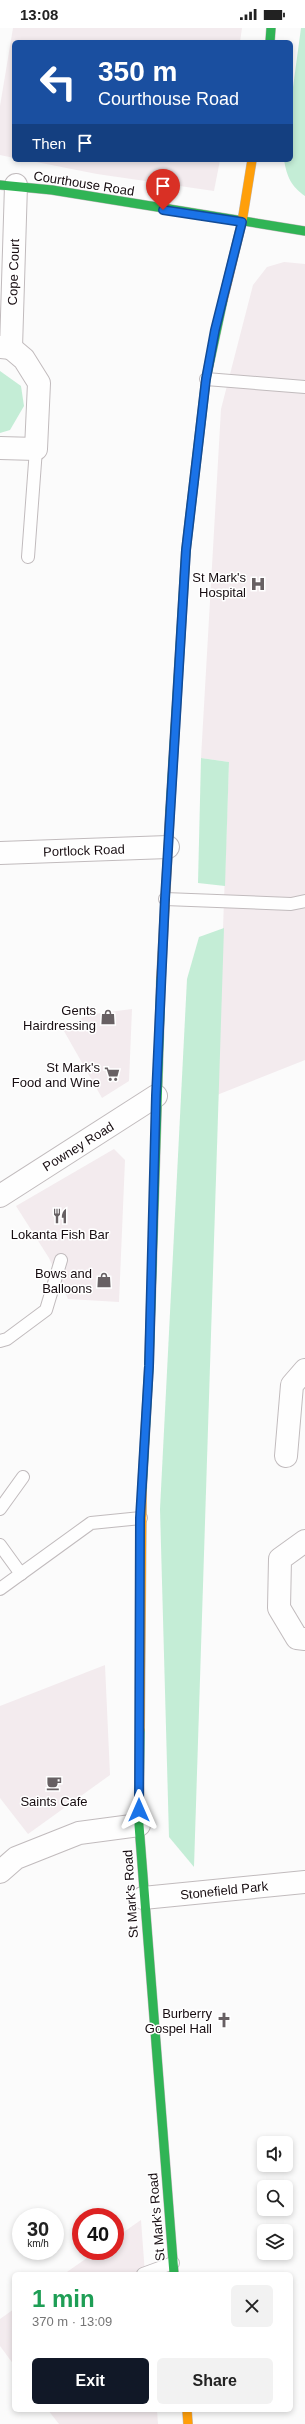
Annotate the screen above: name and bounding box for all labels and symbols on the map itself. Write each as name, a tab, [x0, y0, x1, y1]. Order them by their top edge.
street label: Courthouse Road	[32, 168, 135, 199]
pin	[146, 169, 180, 210]
street label: Cope Court	[5, 238, 22, 306]
place label: St Mark's Hospital	[192, 570, 246, 600]
hospital icon: St Mark's Hospital	[249, 575, 267, 593]
street label: Portlock Road	[43, 842, 125, 859]
place label: Gents Hairdressing	[23, 1003, 96, 1033]
shop icon: Gents Hairdressing	[99, 1008, 117, 1026]
place label: St Mark's Food and Wine	[12, 1060, 100, 1090]
supermarket icon: St Mark's Food and Wine	[103, 1065, 121, 1083]
street label: Powney Road	[40, 1119, 117, 1174]
restaurant icon: Lokanta Fish Bar	[51, 1207, 69, 1225]
place label: Lokanta Fish Bar	[11, 1227, 110, 1242]
place label: Bows and Balloons	[35, 1266, 92, 1296]
shop icon: Bows and Balloons	[95, 1271, 113, 1289]
cafe icon: Saints Cafe	[45, 1774, 63, 1792]
position arrow	[118, 1789, 160, 1831]
place label: Saints Cafe	[20, 1794, 88, 1809]
street label: St Mark's Road	[120, 1849, 141, 1939]
street label: Stonefield Park	[179, 1878, 269, 1903]
place label: Burberry Gospel Hall	[145, 2006, 212, 2036]
church icon: Burberry Gospel Hall	[215, 2011, 233, 2029]
street label: St Mark's Road	[145, 2172, 168, 2262]
speed limit sign: 40	[72, 2208, 124, 2260]

